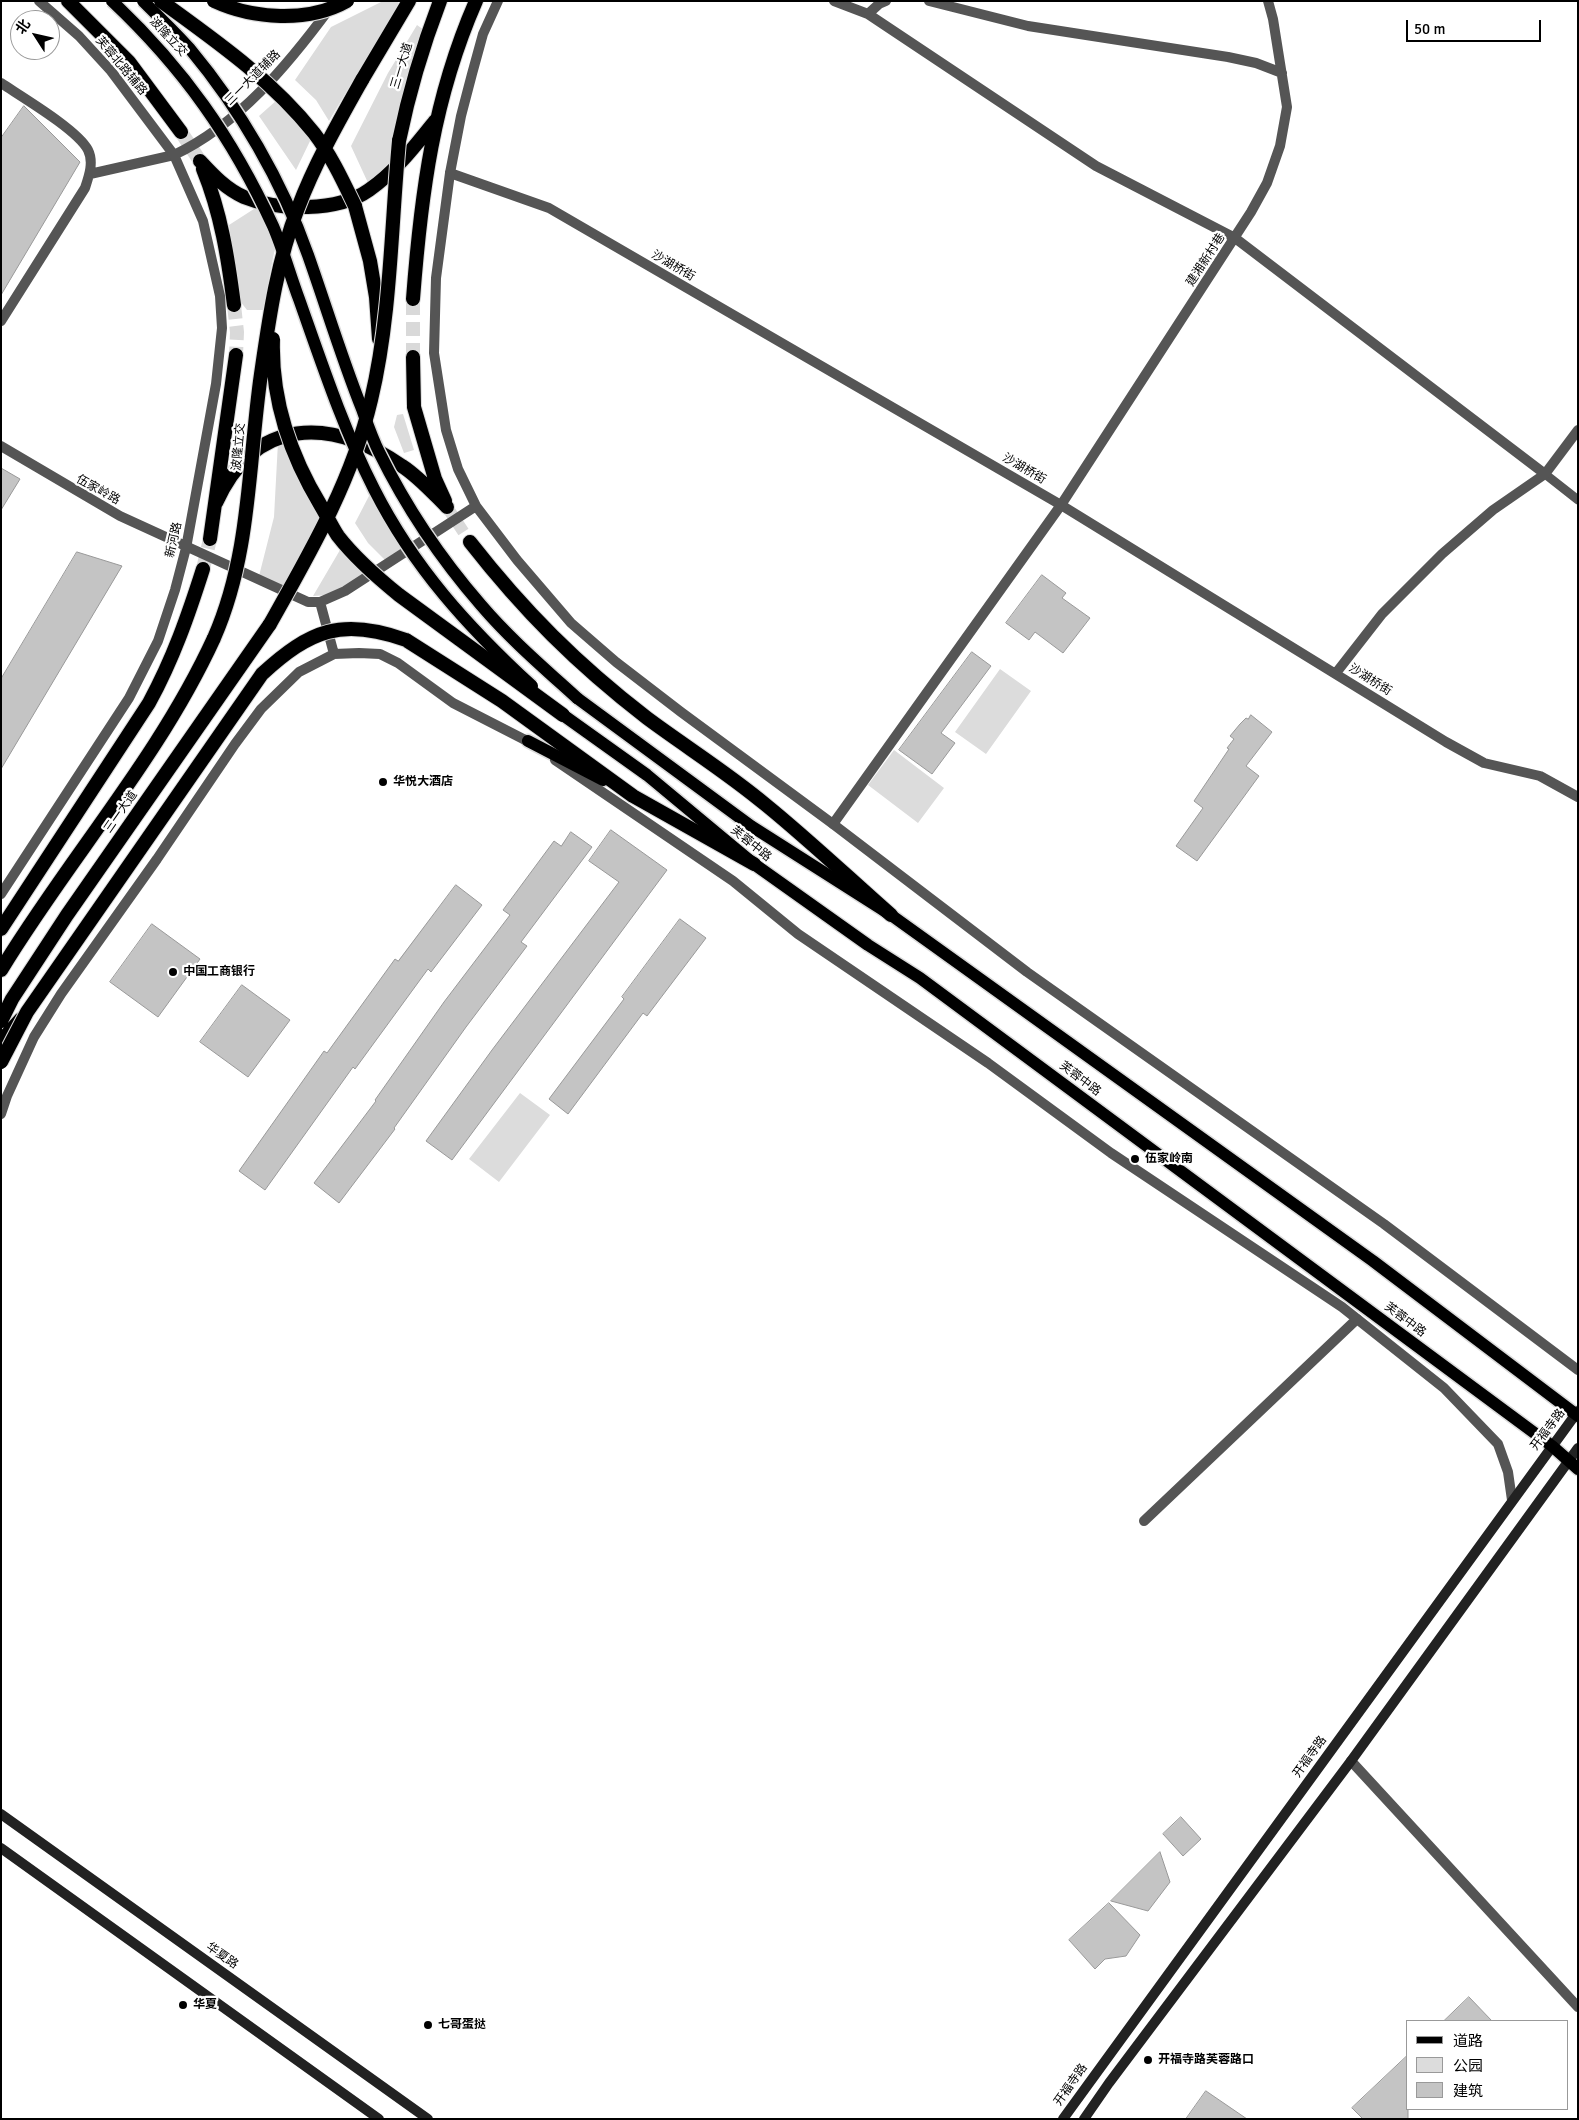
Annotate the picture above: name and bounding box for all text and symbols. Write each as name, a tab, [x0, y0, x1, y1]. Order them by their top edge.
north arrow	[10, 10, 60, 60]
scale bar	[1409, 10, 1544, 42]
street label: 波隆立交	[146, 15, 190, 59]
text: 北	[12, 16, 34, 37]
text: 50 m	[1414, 20, 1445, 38]
street label: 芙蓉北路辅路	[92, 34, 150, 98]
street label: 三一大道	[388, 41, 416, 91]
street label: 三一大道辅路	[222, 47, 284, 109]
street label: 建湘新村巷	[1184, 231, 1228, 289]
street label: 沙湖桥街	[649, 248, 697, 284]
street label: 波隆立交	[230, 422, 248, 472]
street label: 沙湖桥街	[1000, 451, 1048, 487]
street label: 伍家岭路	[74, 472, 122, 508]
street label: 新河路	[163, 521, 185, 559]
street label: 沙湖桥街	[1346, 661, 1394, 699]
place label: 华悦大酒店	[393, 775, 453, 789]
marker: 华悦大酒店	[377, 776, 389, 788]
street label: 三一大道	[101, 788, 141, 836]
street label: 芙蓉中路	[728, 823, 774, 865]
place label: 中国工商银行	[183, 965, 255, 979]
marker: 中国工商银行	[167, 966, 179, 978]
street label: 芙蓉中路	[1056, 1059, 1104, 1099]
place label: 伍家岭南	[1145, 1152, 1193, 1166]
marker: 伍家岭南	[1129, 1153, 1141, 1165]
street label: 芙蓉中路	[1381, 1300, 1429, 1340]
street label: 开福寺路	[1528, 1406, 1568, 1454]
street label: 开福寺路	[1290, 1733, 1330, 1781]
street label: 华夏路	[203, 1940, 241, 1972]
place label: 华夏	[193, 1998, 217, 2012]
marker: 华夏	[177, 1999, 189, 2011]
place label: 七哥蛋挞	[438, 2018, 486, 2032]
marker: 七哥蛋挞	[422, 2019, 434, 2031]
legend	[1406, 2020, 1569, 2110]
text: 道路	[1453, 2032, 1483, 2050]
place label: 开福寺路芙蓉路口	[1158, 2053, 1254, 2067]
marker: 开福寺路芙蓉路口	[1142, 2054, 1154, 2066]
text: 公园	[1453, 2057, 1483, 2075]
street label: 开福寺路	[1051, 2061, 1091, 2109]
text: 建筑	[1453, 2082, 1483, 2100]

